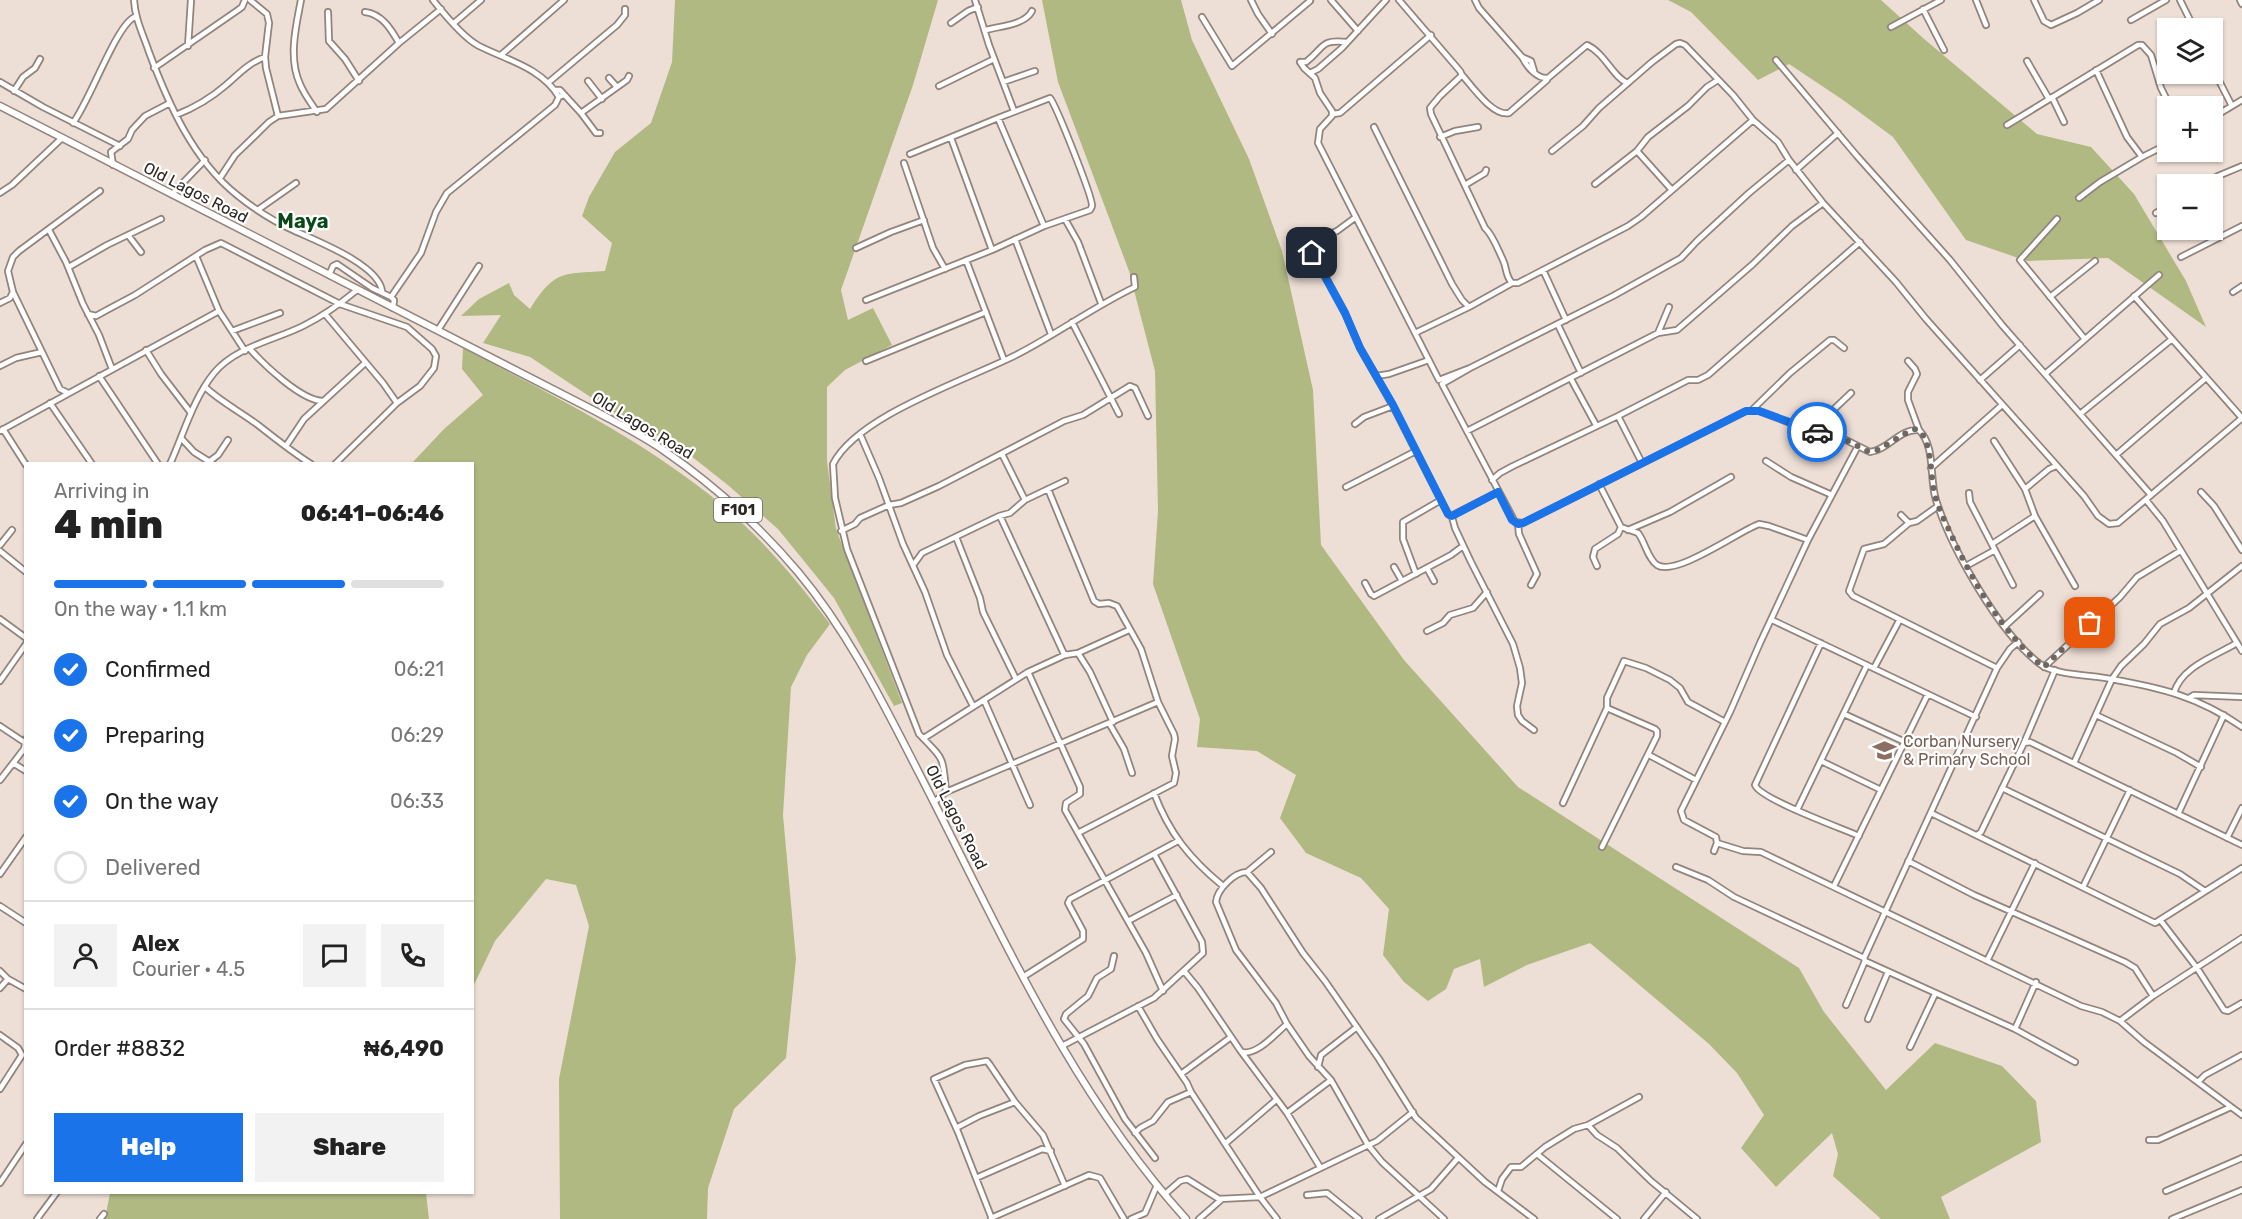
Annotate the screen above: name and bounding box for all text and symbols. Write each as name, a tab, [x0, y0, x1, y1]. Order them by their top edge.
map controls	[2157, 18, 2223, 240]
button: layers	[2157, 18, 2223, 84]
button: +	[2157, 96, 2223, 162]
street label: Old Lagos Road	[140, 158, 251, 227]
button: −	[2157, 174, 2223, 240]
district label: Maya	[277, 209, 329, 233]
pin	[1286, 227, 1337, 278]
icon: home	[1295, 236, 1328, 269]
street label: Old Lagos Road	[589, 388, 697, 463]
courier	[1787, 402, 1847, 462]
icon: car	[1801, 416, 1834, 449]
text: Arriving in	[54, 479, 149, 503]
road number: F101	[714, 498, 762, 522]
text: 06:41–06:46	[301, 500, 444, 527]
text: 4 min	[54, 502, 163, 548]
text: On the way · 1.1 km	[54, 597, 227, 621]
pin	[2064, 597, 2115, 648]
icon: bag	[2073, 606, 2106, 639]
icon: check	[54, 653, 87, 686]
text: Confirmed	[105, 656, 211, 683]
text: 06:21	[394, 657, 444, 681]
icon: check	[54, 719, 87, 752]
text: Preparing	[105, 722, 205, 749]
text: 06:29	[391, 723, 444, 747]
place label: Corban Nursery & Primary School	[1903, 732, 2031, 769]
school or university icon: Corban Nursery & Primary School	[1872, 737, 1898, 763]
street label: Old Lagos Road	[922, 762, 991, 873]
icon: check	[54, 785, 87, 818]
text: On the way	[105, 788, 219, 815]
text: 06:33	[390, 789, 444, 813]
text: Delivered	[105, 854, 201, 881]
button: person	[54, 924, 117, 987]
button: chat	[303, 924, 366, 987]
button: phone	[381, 924, 444, 987]
text: Alex	[132, 930, 180, 957]
text: Courier · 4.5	[132, 957, 245, 981]
text: Order #8832	[54, 1035, 185, 1062]
text: ₦6,490	[364, 1035, 444, 1062]
button: Help	[54, 1113, 243, 1182]
button: Share	[255, 1113, 444, 1182]

